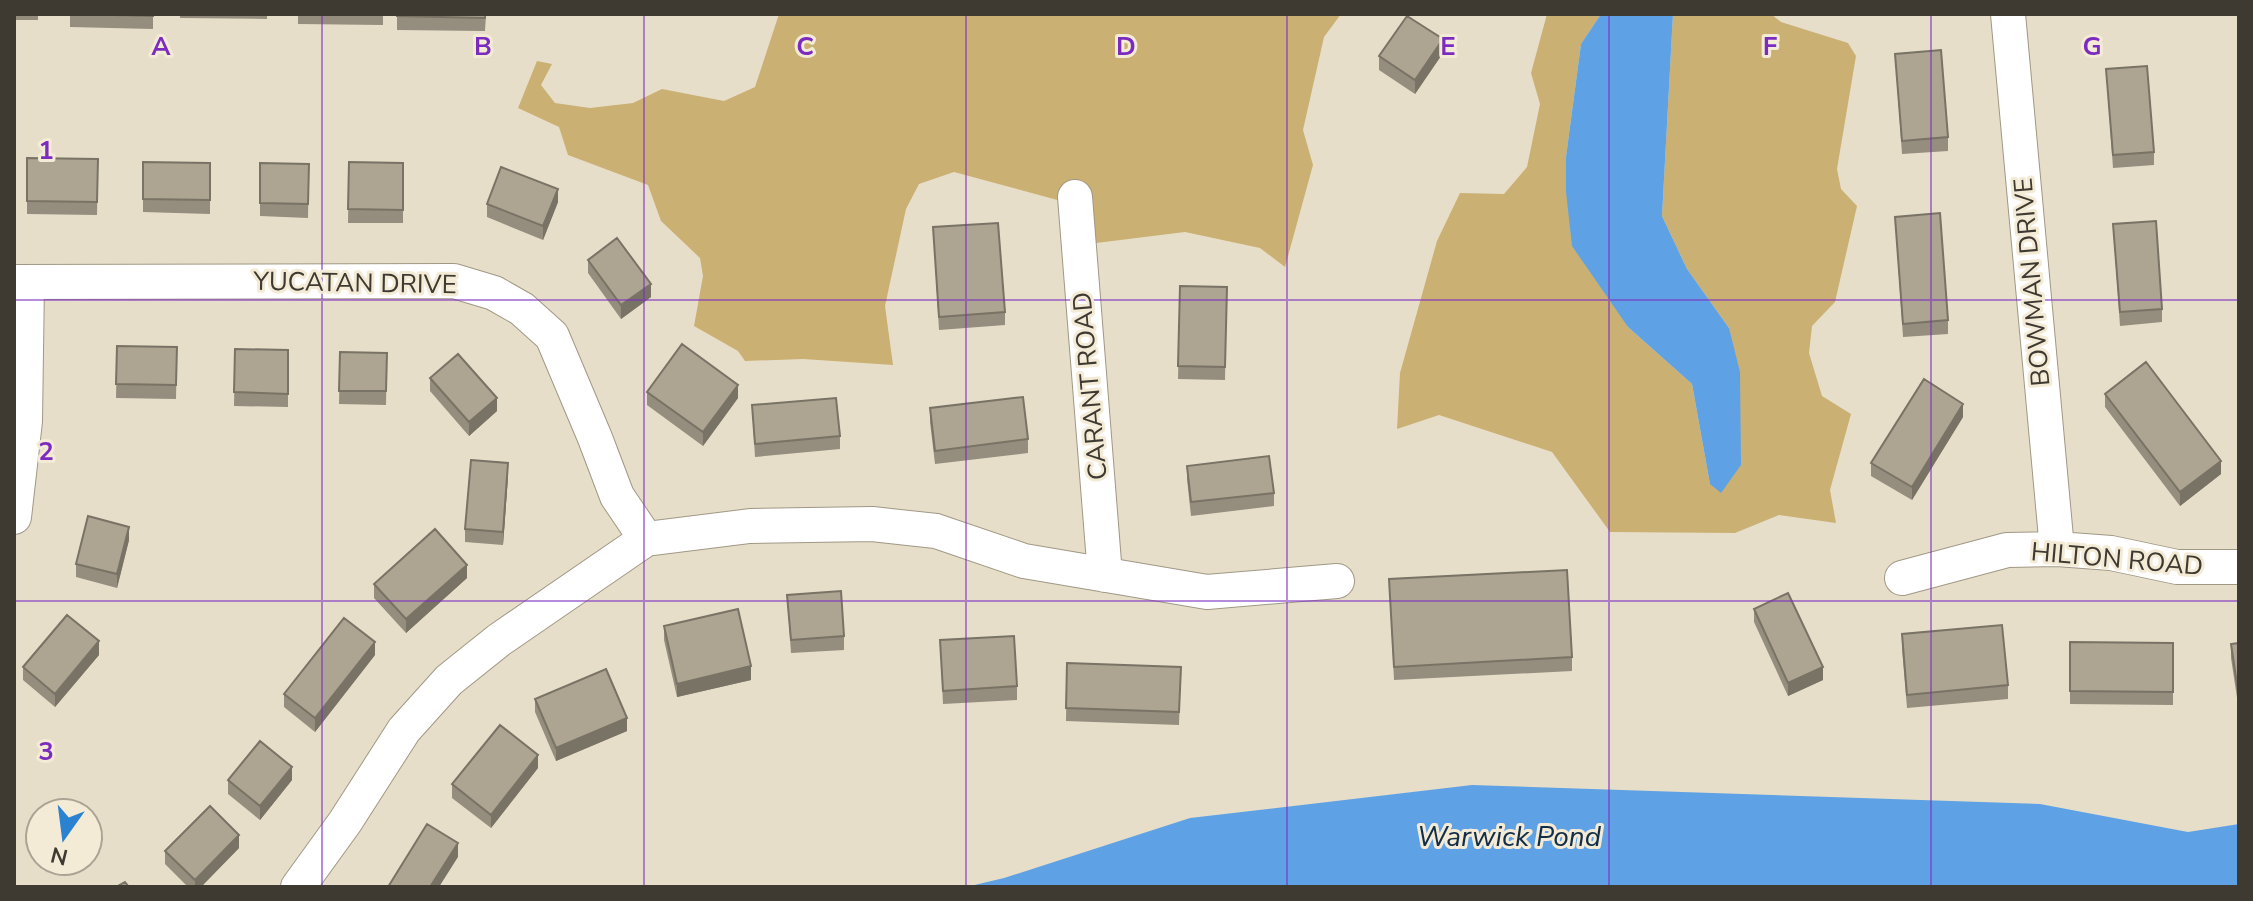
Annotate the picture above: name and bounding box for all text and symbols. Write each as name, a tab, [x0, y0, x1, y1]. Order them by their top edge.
text: A	[151, 29, 171, 64]
text: B	[474, 29, 492, 64]
text: C	[796, 29, 814, 64]
text: D	[1116, 29, 1136, 64]
text: E	[1440, 29, 1456, 64]
text: F	[1763, 29, 1777, 64]
text: G	[2082, 29, 2102, 64]
text: 1	[38, 133, 54, 168]
street label: BOWMAN DRIVE	[2005, 176, 2059, 388]
street label: YUCATAN DRIVE	[252, 264, 457, 302]
street label: CARANT ROAD	[1064, 290, 1116, 482]
text: 2	[38, 434, 54, 469]
street label: HILTON ROAD	[2029, 534, 2205, 584]
text: 3	[38, 734, 54, 769]
north arrow	[24, 797, 104, 877]
water label: Warwick Pond	[1417, 818, 1602, 856]
text: N	[48, 839, 71, 872]

